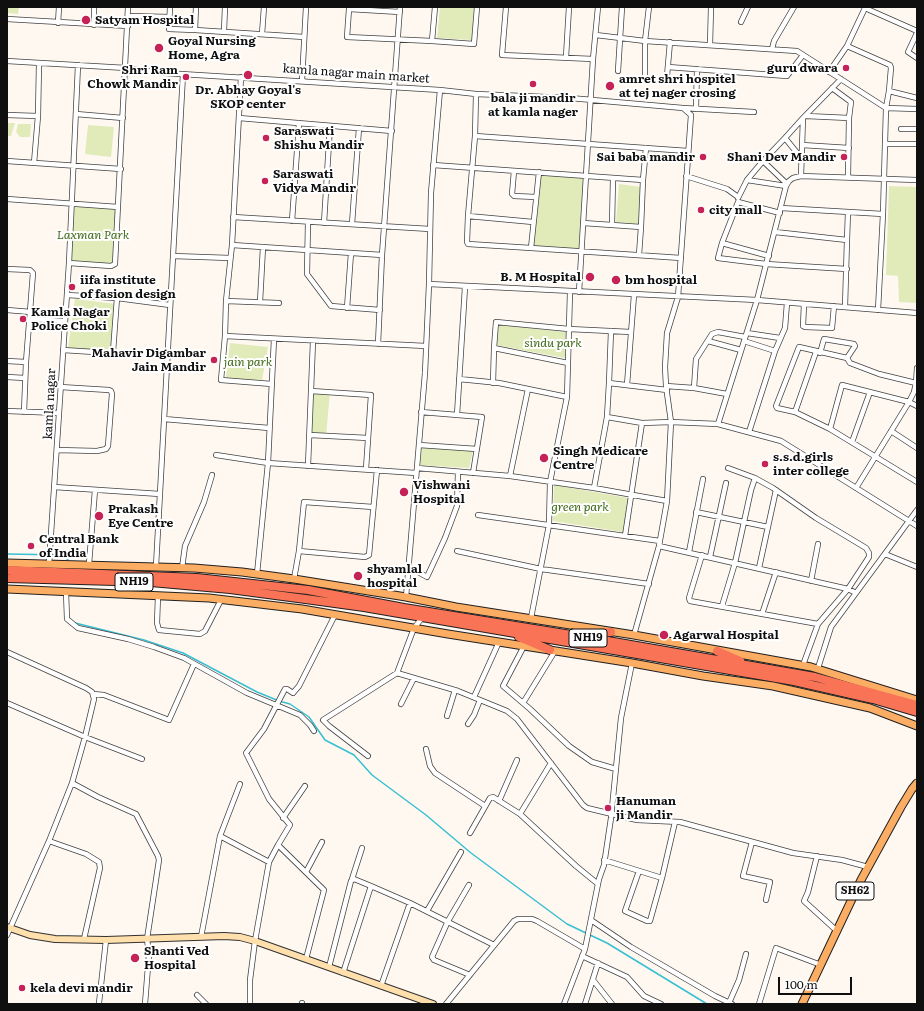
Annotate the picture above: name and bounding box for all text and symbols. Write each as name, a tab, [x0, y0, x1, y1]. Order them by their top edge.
place label: Satyam Hospital	[95, 13, 194, 27]
marker: Satyam Hospital	[80, 14, 92, 26]
place label: Goyal Nursing Home, Agra	[168, 34, 256, 62]
marker: Goyal Nursing Home, Agra	[153, 42, 165, 54]
place label: guru dwara	[767, 61, 838, 75]
street label: kamla nagar main market	[282, 62, 430, 86]
place label: Shri Ram Chowk Mandir	[87, 63, 178, 91]
marker: guru dwara	[841, 63, 851, 73]
marker: Dr. Abhay Goyal's SKOP center	[242, 69, 254, 81]
marker: Shri Ram Chowk Mandir	[181, 72, 191, 82]
place label: amret shri hospitel at tej nager crosing	[619, 72, 736, 100]
marker: bala ji mandir at kamla nager	[528, 79, 538, 89]
marker: amret shri hospitel at tej nager crosing	[604, 80, 616, 92]
place label: Dr. Abhay Goyal's SKOP center	[195, 83, 301, 111]
place label: bala ji mandir at kamla nager	[488, 91, 578, 119]
place label: Saraswati Shishu Mandir	[274, 124, 364, 152]
marker: Saraswati Shishu Mandir	[261, 133, 271, 143]
place label: Sai baba mandir	[597, 150, 695, 164]
place label: Shani Dev Mandir	[727, 150, 836, 164]
marker: Sai baba mandir	[698, 152, 708, 162]
marker: Shani Dev Mandir	[839, 152, 849, 162]
place label: Saraswati Vidya Mandir	[273, 167, 356, 195]
marker: Saraswati Vidya Mandir	[260, 176, 270, 186]
place label: city mall	[709, 203, 762, 217]
marker: city mall	[696, 205, 706, 215]
park label: Laxman Park	[57, 228, 129, 242]
place label: B. M Hospital	[500, 270, 581, 284]
marker: B. M Hospital	[584, 271, 596, 283]
place label: iifa institute of fasion design	[80, 273, 176, 301]
place label: bm hospital	[625, 273, 697, 287]
marker: bm hospital	[610, 274, 622, 286]
marker: iifa institute of fasion design	[67, 282, 77, 292]
place label: Kamla Nagar Police Choki	[31, 305, 110, 333]
marker: Kamla Nagar Police Choki	[18, 314, 28, 324]
park label: sindu park	[524, 336, 582, 350]
place label: Mahavir Digambar Jain Mandir	[91, 346, 206, 374]
marker: Mahavir Digambar Jain Mandir	[209, 355, 219, 365]
park label: jain park	[224, 355, 272, 369]
street label: kamla nagar	[41, 368, 59, 440]
place label: Singh Medicare Centre	[553, 444, 648, 472]
place label: s.s.d.girls inter college	[773, 450, 849, 478]
marker: Singh Medicare Centre	[538, 452, 550, 464]
marker: s.s.d.girls inter college	[760, 459, 770, 469]
place label: Vishwani Hospital	[413, 478, 470, 506]
marker: Vishwani Hospital	[398, 486, 410, 498]
park label: green park	[551, 500, 609, 514]
place label: Prakash Eye Centre	[108, 502, 173, 530]
marker: Prakash Eye Centre	[93, 510, 105, 522]
place label: Central Bank of India	[39, 532, 119, 560]
marker: Central Bank of India	[26, 541, 36, 551]
place label: shyamlal hospital	[367, 562, 422, 590]
marker: shyamlal hospital	[352, 570, 364, 582]
road number: NH19	[115, 573, 153, 591]
place label: Agarwal Hospital	[673, 628, 779, 642]
road number: NH19	[569, 629, 607, 647]
marker: Agarwal Hospital	[658, 629, 670, 641]
place label: Hanuman ji Mandir	[616, 794, 676, 822]
marker: Hanuman ji Mandir	[603, 803, 613, 813]
road number: SH62	[836, 882, 874, 900]
place label: Shanti Ved Hospital	[144, 944, 209, 972]
marker: Shanti Ved Hospital	[129, 952, 141, 964]
scale bar	[780, 969, 854, 995]
text: 100 m	[785, 975, 818, 993]
place label: kela devi mandir	[30, 981, 133, 995]
marker: kela devi mandir	[17, 983, 27, 993]

